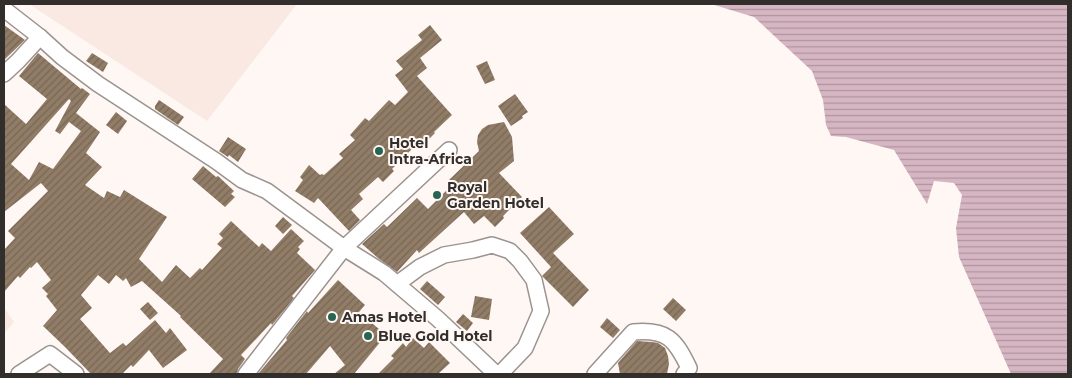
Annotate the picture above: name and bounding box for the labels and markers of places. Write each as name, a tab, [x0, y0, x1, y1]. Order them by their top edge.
place label: Hotel Intra-Africa	[389, 134, 472, 168]
marker: Hotel Intra-Africa	[373, 145, 385, 157]
place label: Royal Garden Hotel	[447, 178, 544, 212]
marker: Royal Garden Hotel	[431, 189, 443, 201]
place label: Amas Hotel	[341, 308, 427, 326]
marker: Amas Hotel	[326, 311, 338, 323]
place label: Blue Gold Hotel	[378, 327, 493, 345]
marker: Blue Gold Hotel	[362, 330, 374, 342]

